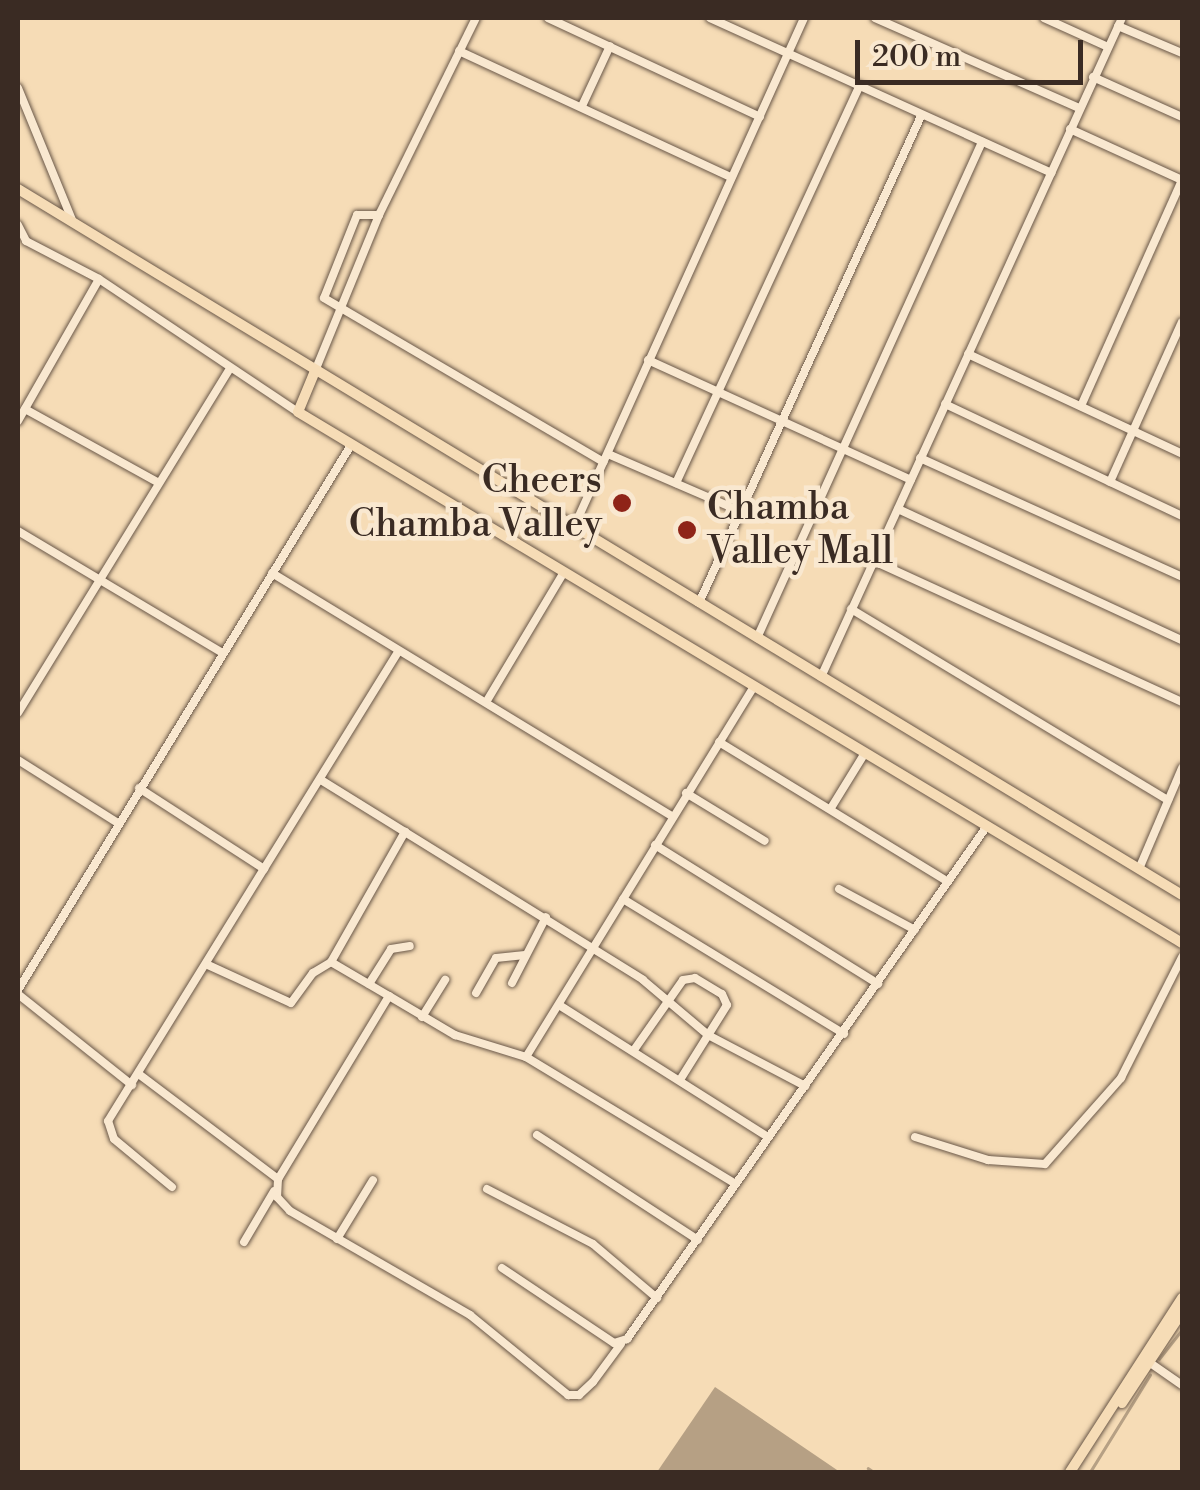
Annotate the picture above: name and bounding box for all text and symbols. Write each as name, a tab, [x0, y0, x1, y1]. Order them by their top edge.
scale bar	[860, 20, 1088, 82]
text: 200 m	[872, 38, 961, 76]
place label: Cheers Chamba Valley	[349, 458, 602, 548]
place label: Chamba Valley Mall	[707, 485, 893, 574]
marker: Cheers Chamba Valley	[611, 492, 633, 514]
marker: Chamba Valley Mall	[676, 519, 698, 541]

